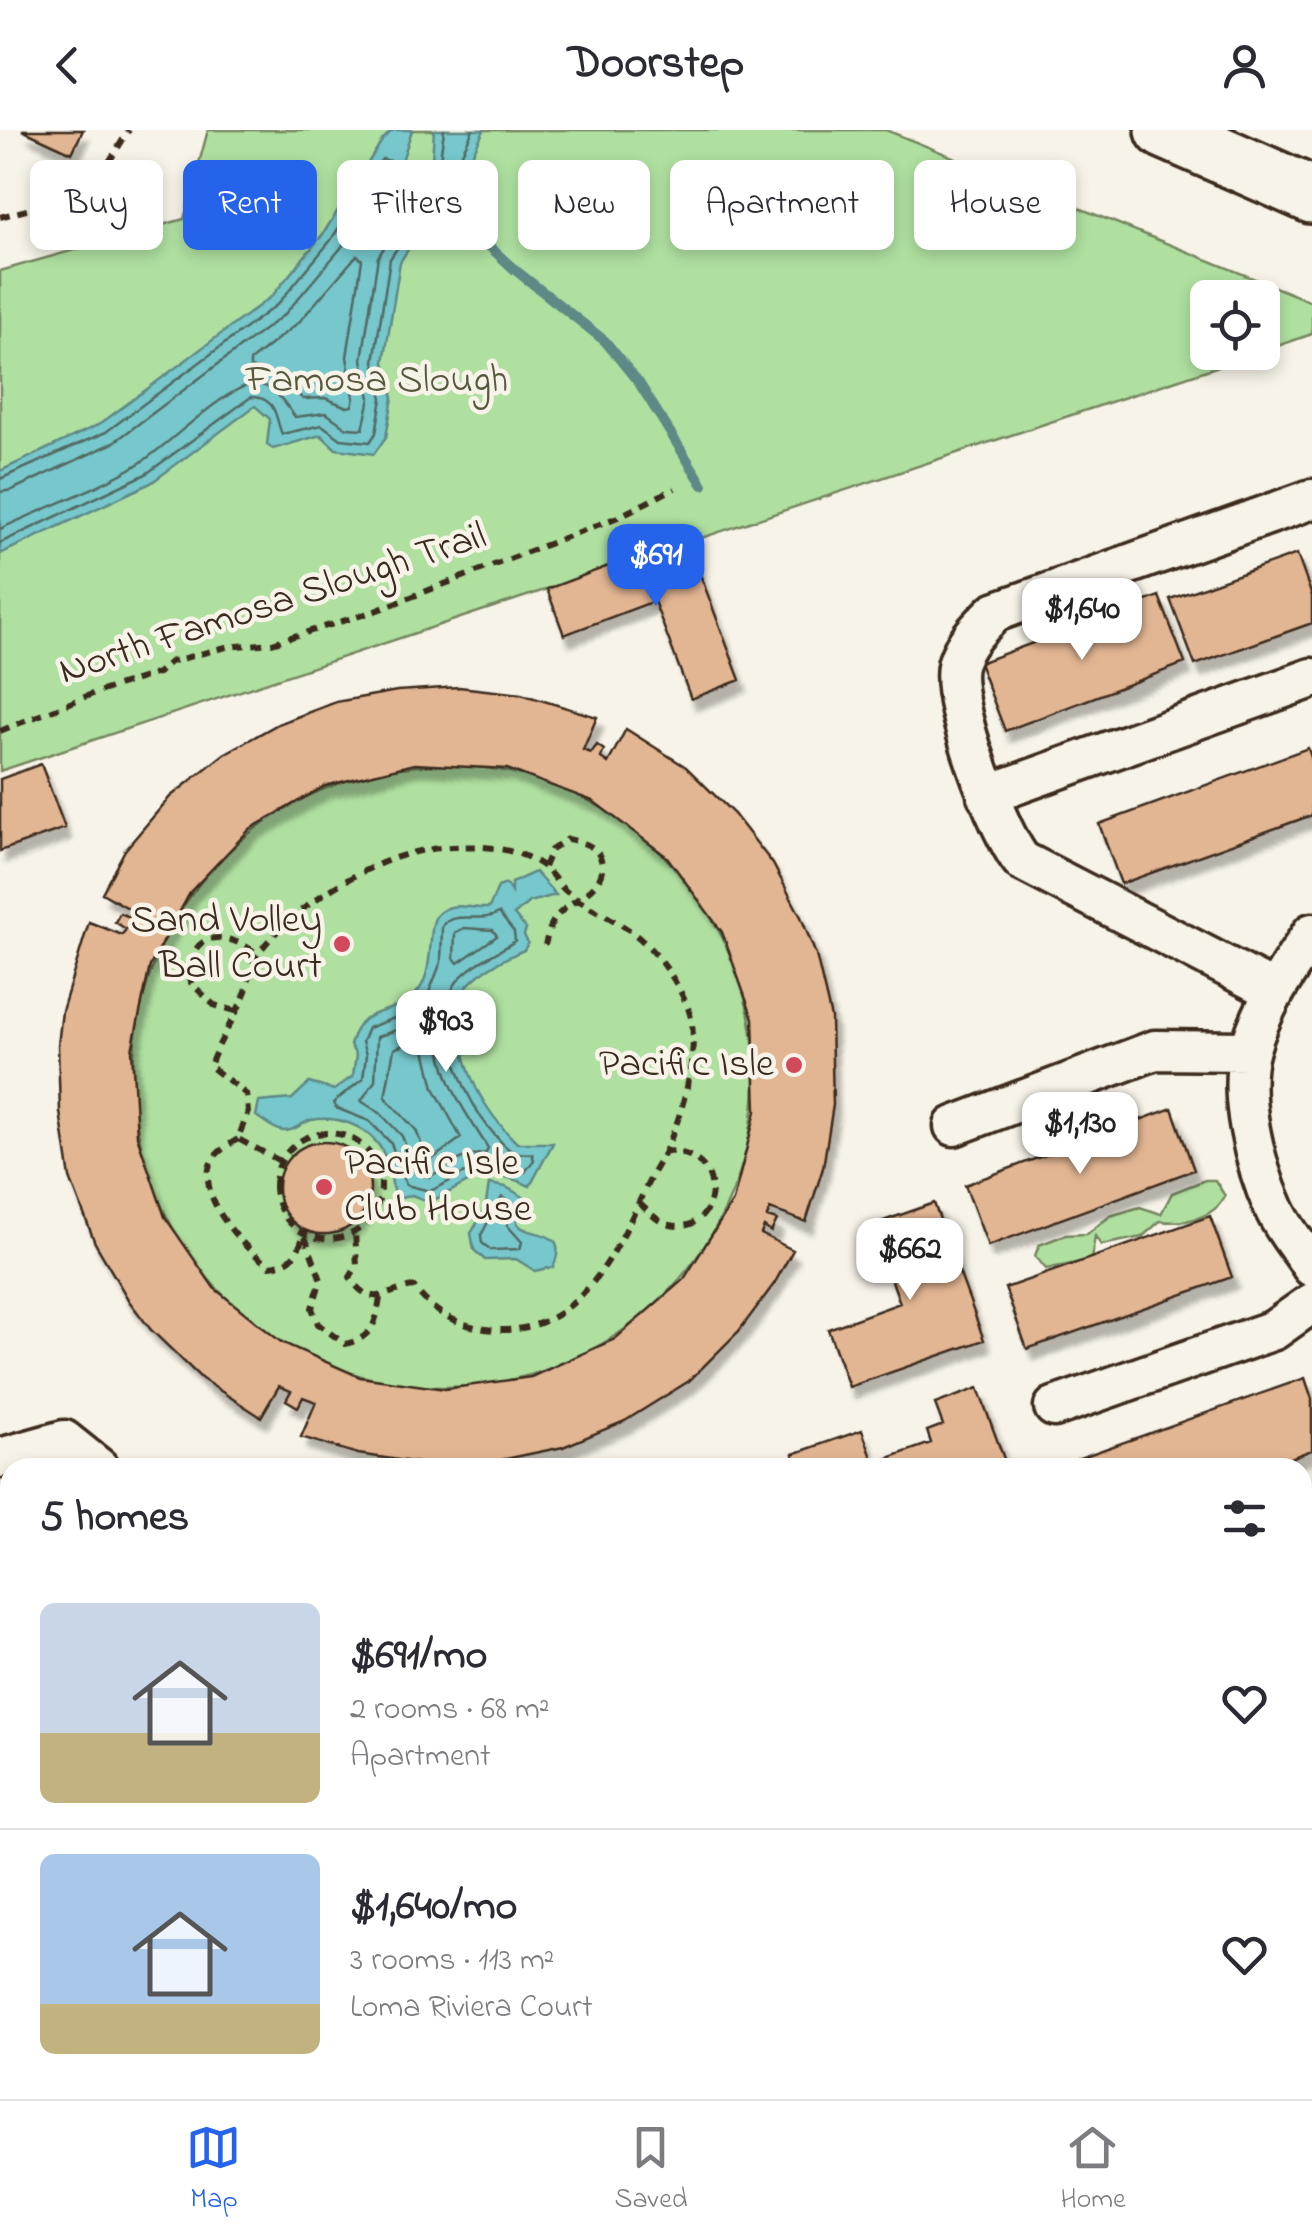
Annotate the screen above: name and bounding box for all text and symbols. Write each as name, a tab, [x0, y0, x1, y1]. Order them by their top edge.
text: Doorstep	[568, 32, 744, 98]
icon: back	[40, 38, 95, 93]
icon: person	[1217, 38, 1272, 93]
chip: Buy	[30, 160, 163, 250]
chip: Rent	[183, 160, 317, 250]
chip: Filters	[337, 160, 498, 250]
chip: New	[518, 160, 650, 250]
chip: Apartment	[670, 160, 894, 250]
chip: House	[914, 160, 1076, 250]
map controls	[1190, 280, 1280, 370]
button: locate	[1190, 280, 1280, 370]
park label: Famosa Slough	[245, 352, 508, 411]
street label: North Famosa Slough Trail	[52, 508, 494, 702]
pin: $691	[597, 524, 715, 609]
text: $691	[629, 533, 683, 580]
pin: $1,640	[1001, 578, 1163, 663]
text: $1,640	[1044, 587, 1120, 634]
place label: Sand Volley Ball Court	[131, 892, 322, 997]
marker: Sand Volley Ball Court	[331, 933, 353, 955]
pin: $903	[387, 990, 505, 1075]
text: $903	[418, 999, 474, 1046]
place label: Pacific Isle	[599, 1036, 774, 1095]
marker: Pacific Isle	[783, 1054, 805, 1076]
pin: $1,130	[999, 1092, 1161, 1177]
text: $1,130	[1044, 1101, 1116, 1148]
place label: Pacific Isle Club House	[344, 1135, 532, 1240]
marker: Pacific Isle Club House	[313, 1176, 335, 1198]
pin: $662	[851, 1218, 969, 1303]
text: $662	[878, 1227, 942, 1274]
text: 5 homes	[40, 1488, 189, 1549]
icon: filters	[1217, 1491, 1272, 1546]
text: $691/mo	[350, 1626, 487, 1687]
icon: home	[120, 1643, 240, 1763]
icon: heart	[1217, 1676, 1272, 1731]
text: 2 rooms · 68 m²	[350, 1687, 549, 1734]
text: Apartment	[350, 1734, 491, 1781]
text: $1,640/mo	[350, 1877, 517, 1938]
icon: home	[120, 1894, 240, 2014]
icon: heart	[1217, 1927, 1272, 1982]
text: 3 rooms · 113 m²	[350, 1938, 554, 1985]
text: Loma Riviera Court	[350, 1985, 593, 2032]
tab: Map	[186, 2120, 241, 2221]
tab: Saved	[614, 2120, 687, 2221]
tab: Home	[1060, 2120, 1126, 2221]

